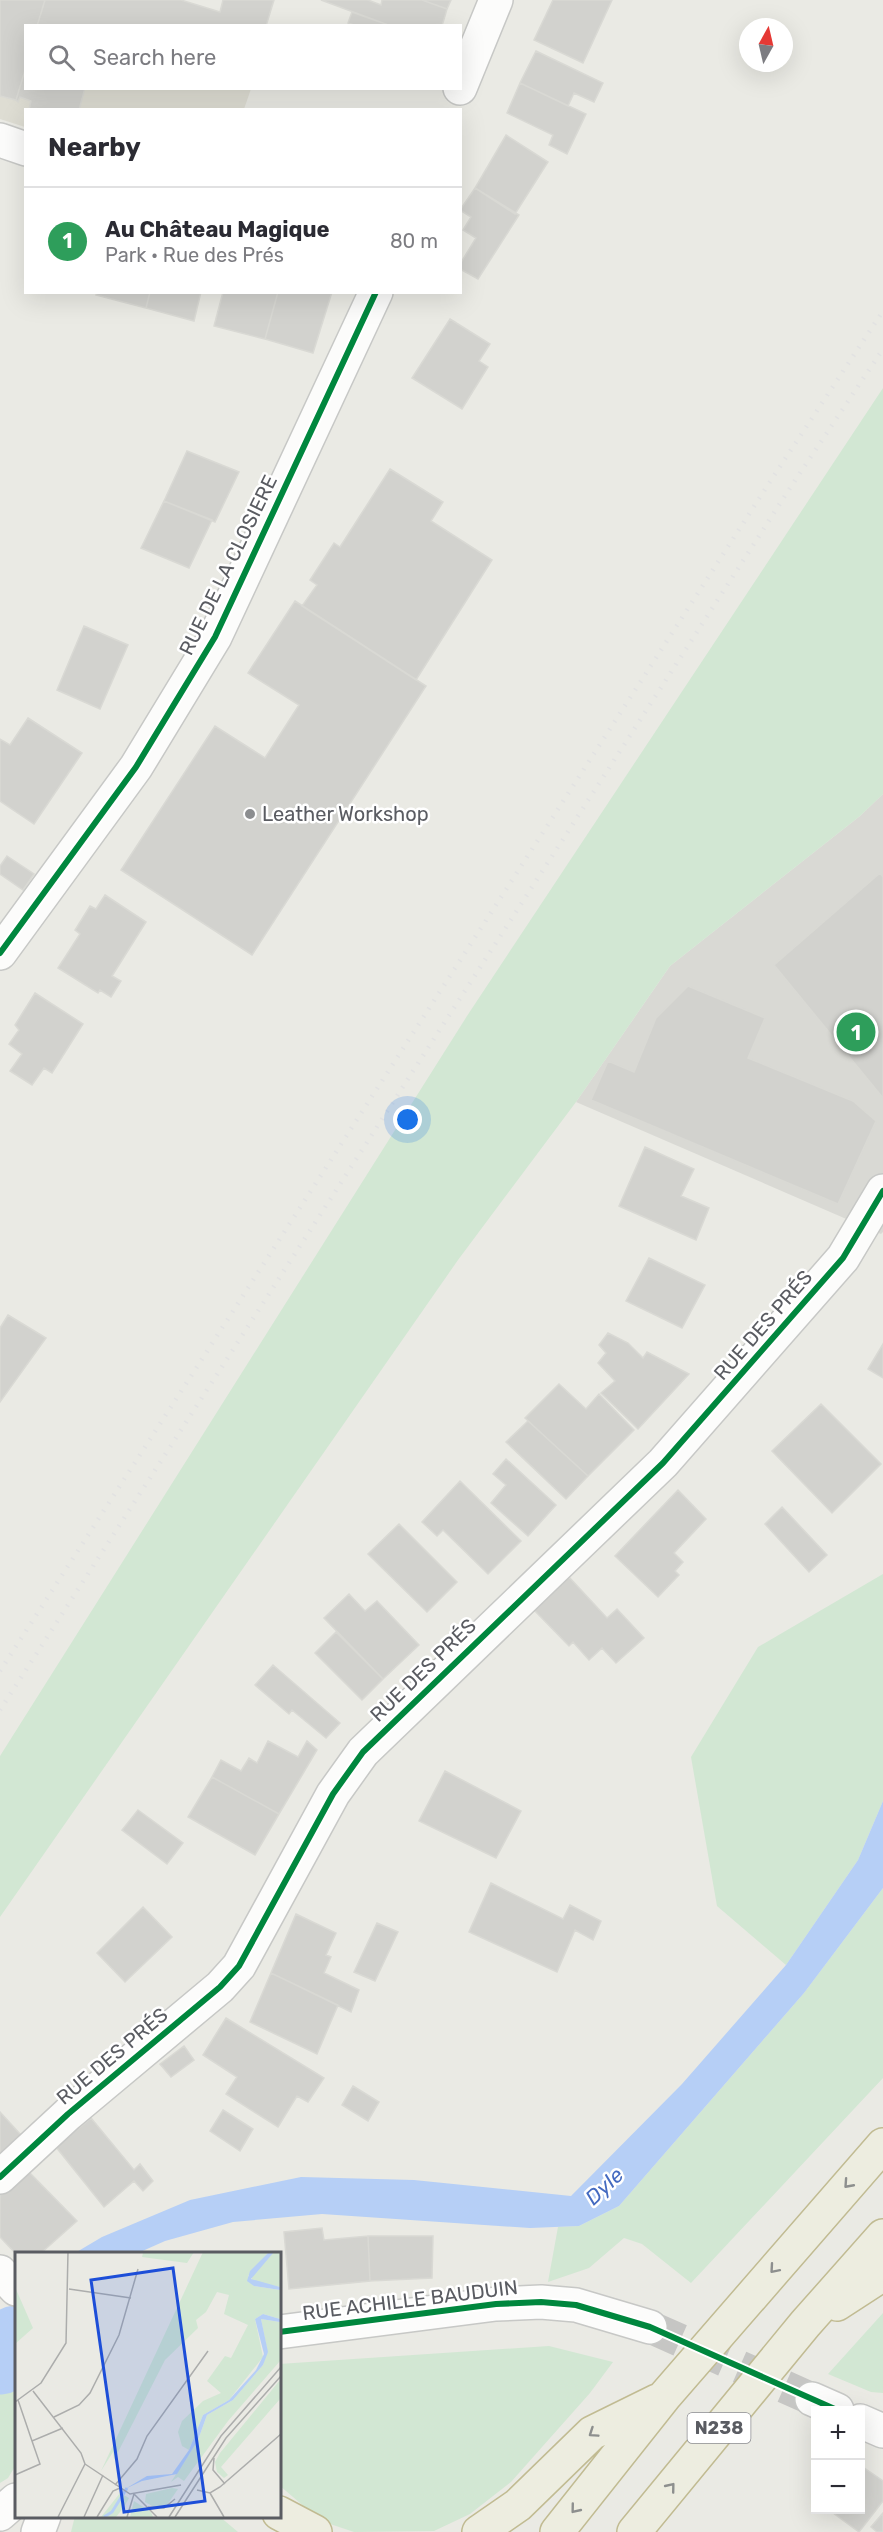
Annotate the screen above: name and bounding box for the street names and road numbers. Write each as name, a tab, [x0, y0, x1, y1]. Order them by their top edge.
street label: RUE DE LA CLOSIERE	[174, 471, 282, 659]
street label: RUE DES PRÉS	[709, 1265, 817, 1385]
street label: RUE DES PRÉS	[365, 1613, 481, 1727]
street label: RUE DES PRÉS	[51, 2002, 173, 2110]
street label: RUE ACHILLE BAUDUIN	[301, 2275, 519, 2325]
road number: N238	[688, 2413, 750, 2443]

